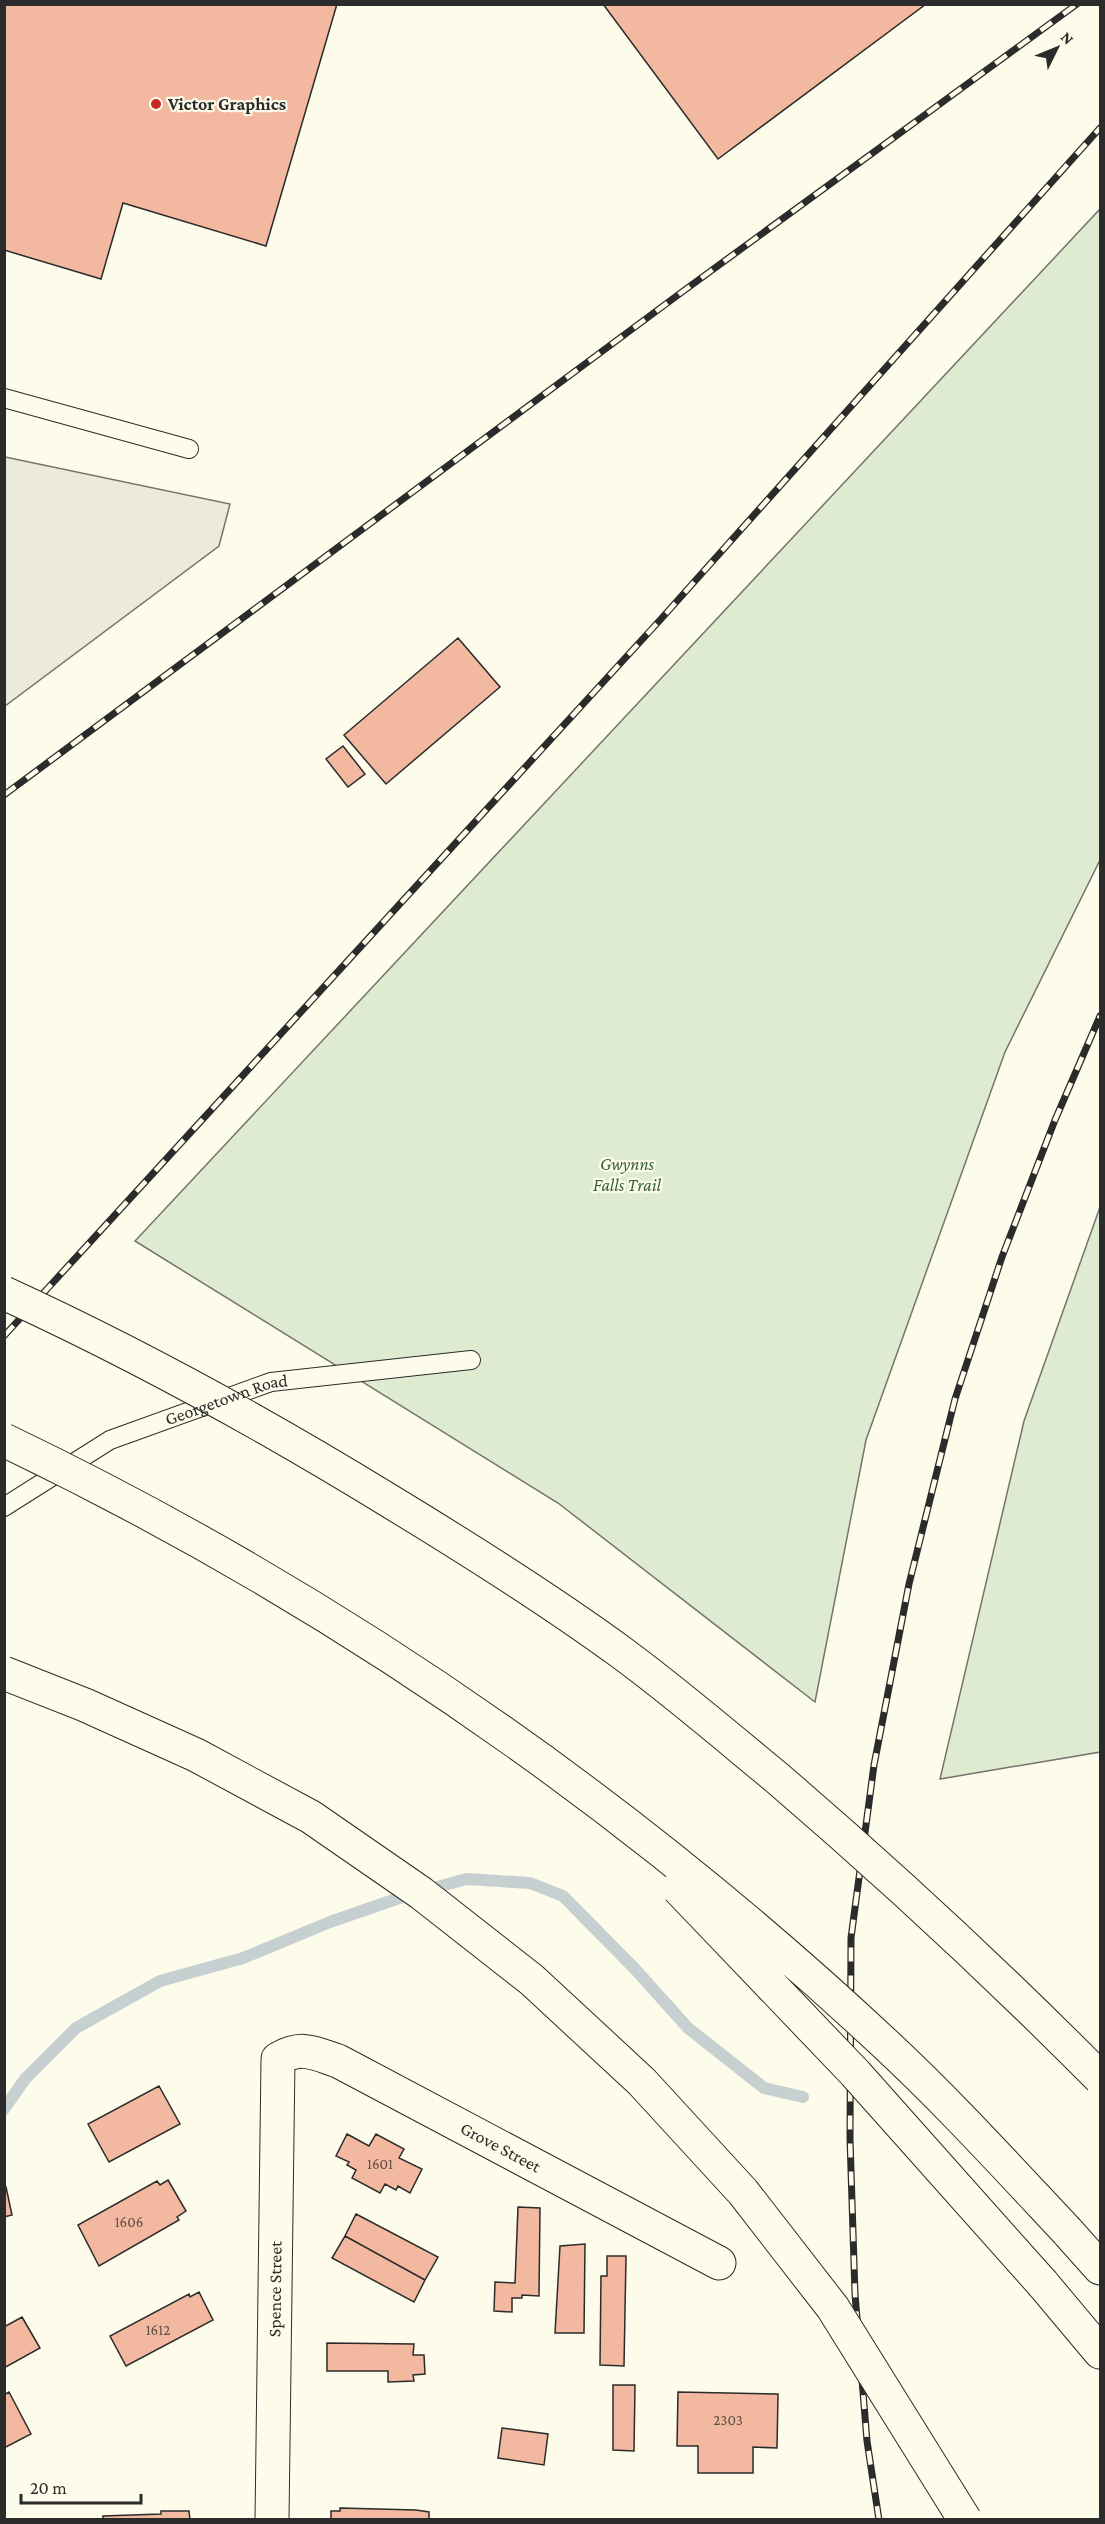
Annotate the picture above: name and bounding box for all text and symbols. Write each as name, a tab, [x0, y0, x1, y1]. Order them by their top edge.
north arrow	[1027, 18, 1087, 78]
text: N	[1058, 28, 1078, 48]
place label: Victor Graphics	[167, 94, 286, 114]
marker: Victor Graphics	[149, 97, 163, 111]
park label: Gwynns Falls Trail	[593, 1154, 662, 1195]
street label: Georgetown Road	[162, 1370, 289, 1429]
street label: Grove Street	[457, 2118, 545, 2177]
house number: 1601	[367, 2156, 393, 2172]
house number: 1606	[115, 2214, 143, 2230]
street label: Spence Street	[264, 2240, 286, 2337]
house number: 1612	[146, 2322, 170, 2338]
house number: 2303	[713, 2412, 743, 2428]
scale bar	[21, 2467, 141, 2505]
text: 20 m	[30, 2478, 67, 2498]

